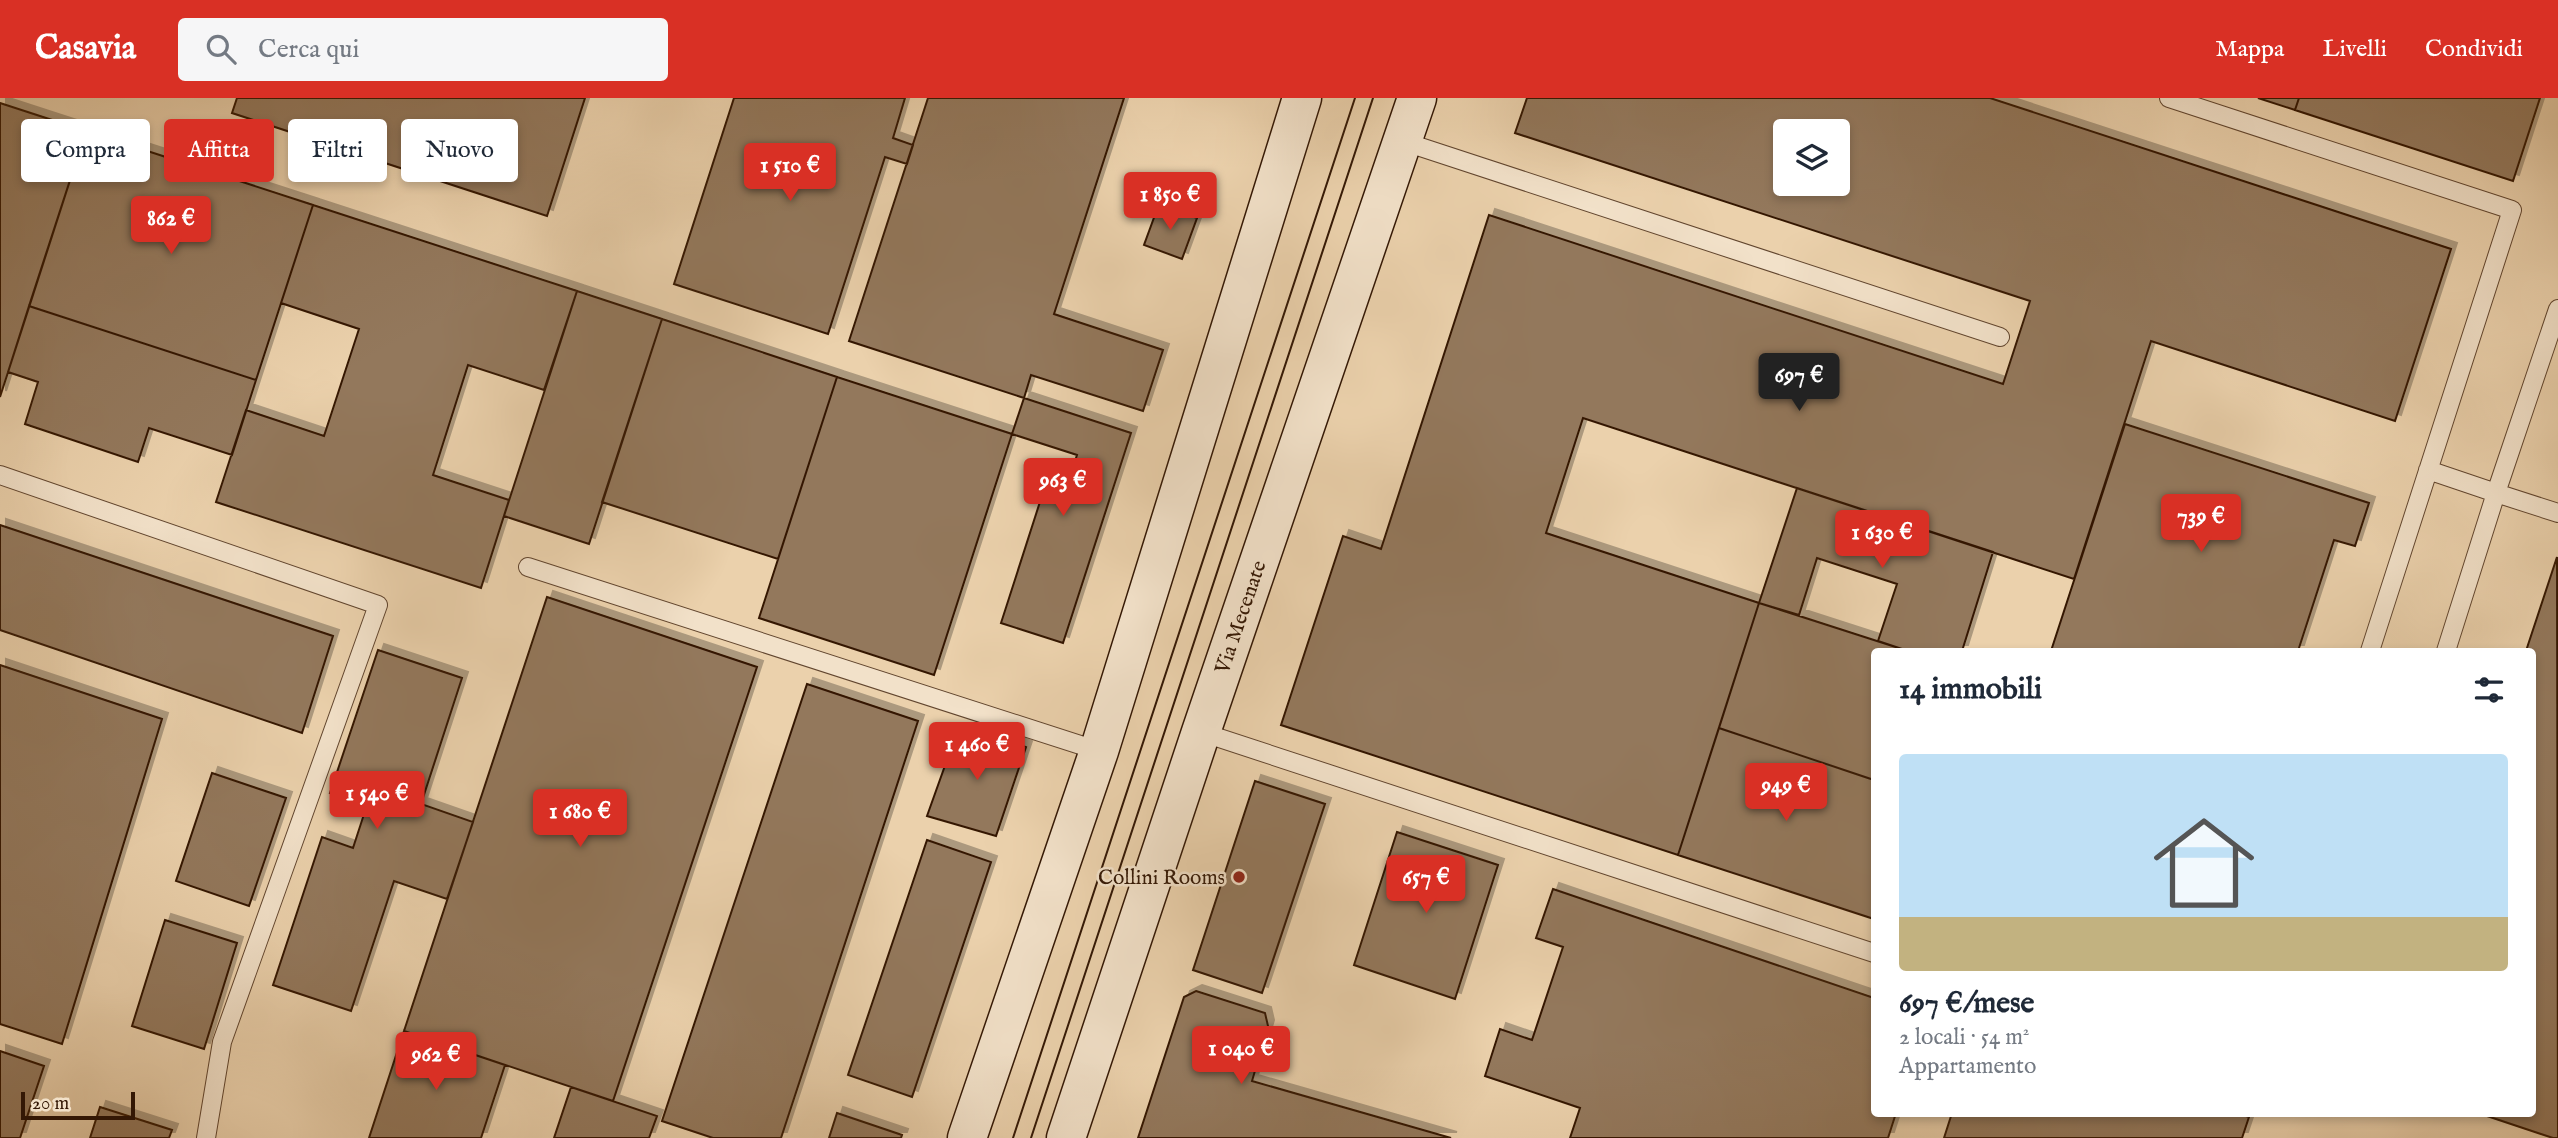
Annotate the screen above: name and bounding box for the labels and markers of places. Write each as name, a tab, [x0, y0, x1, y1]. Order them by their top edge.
pin: 1 510 €	[725, 144, 855, 203]
pin: 1 850 €	[1105, 172, 1235, 232]
pin: 862 €	[122, 197, 220, 256]
pin: 697 €	[1750, 354, 1848, 413]
pin: 963 €	[1014, 458, 1112, 518]
pin: 739 €	[2152, 494, 2250, 554]
pin: 1 630 €	[1817, 510, 1947, 570]
pin: 1 460 €	[912, 722, 1042, 782]
pin: 949 €	[1737, 764, 1835, 823]
pin: 1 540 €	[312, 772, 442, 831]
pin: 1 680 €	[515, 790, 645, 849]
pin: 657 €	[1377, 856, 1475, 915]
place label: Collini Rooms	[1098, 865, 1225, 892]
marker: Collini Rooms	[1231, 869, 1247, 885]
pin: 1 040 €	[1176, 1026, 1306, 1086]
pin: 962 €	[387, 1032, 485, 1092]

